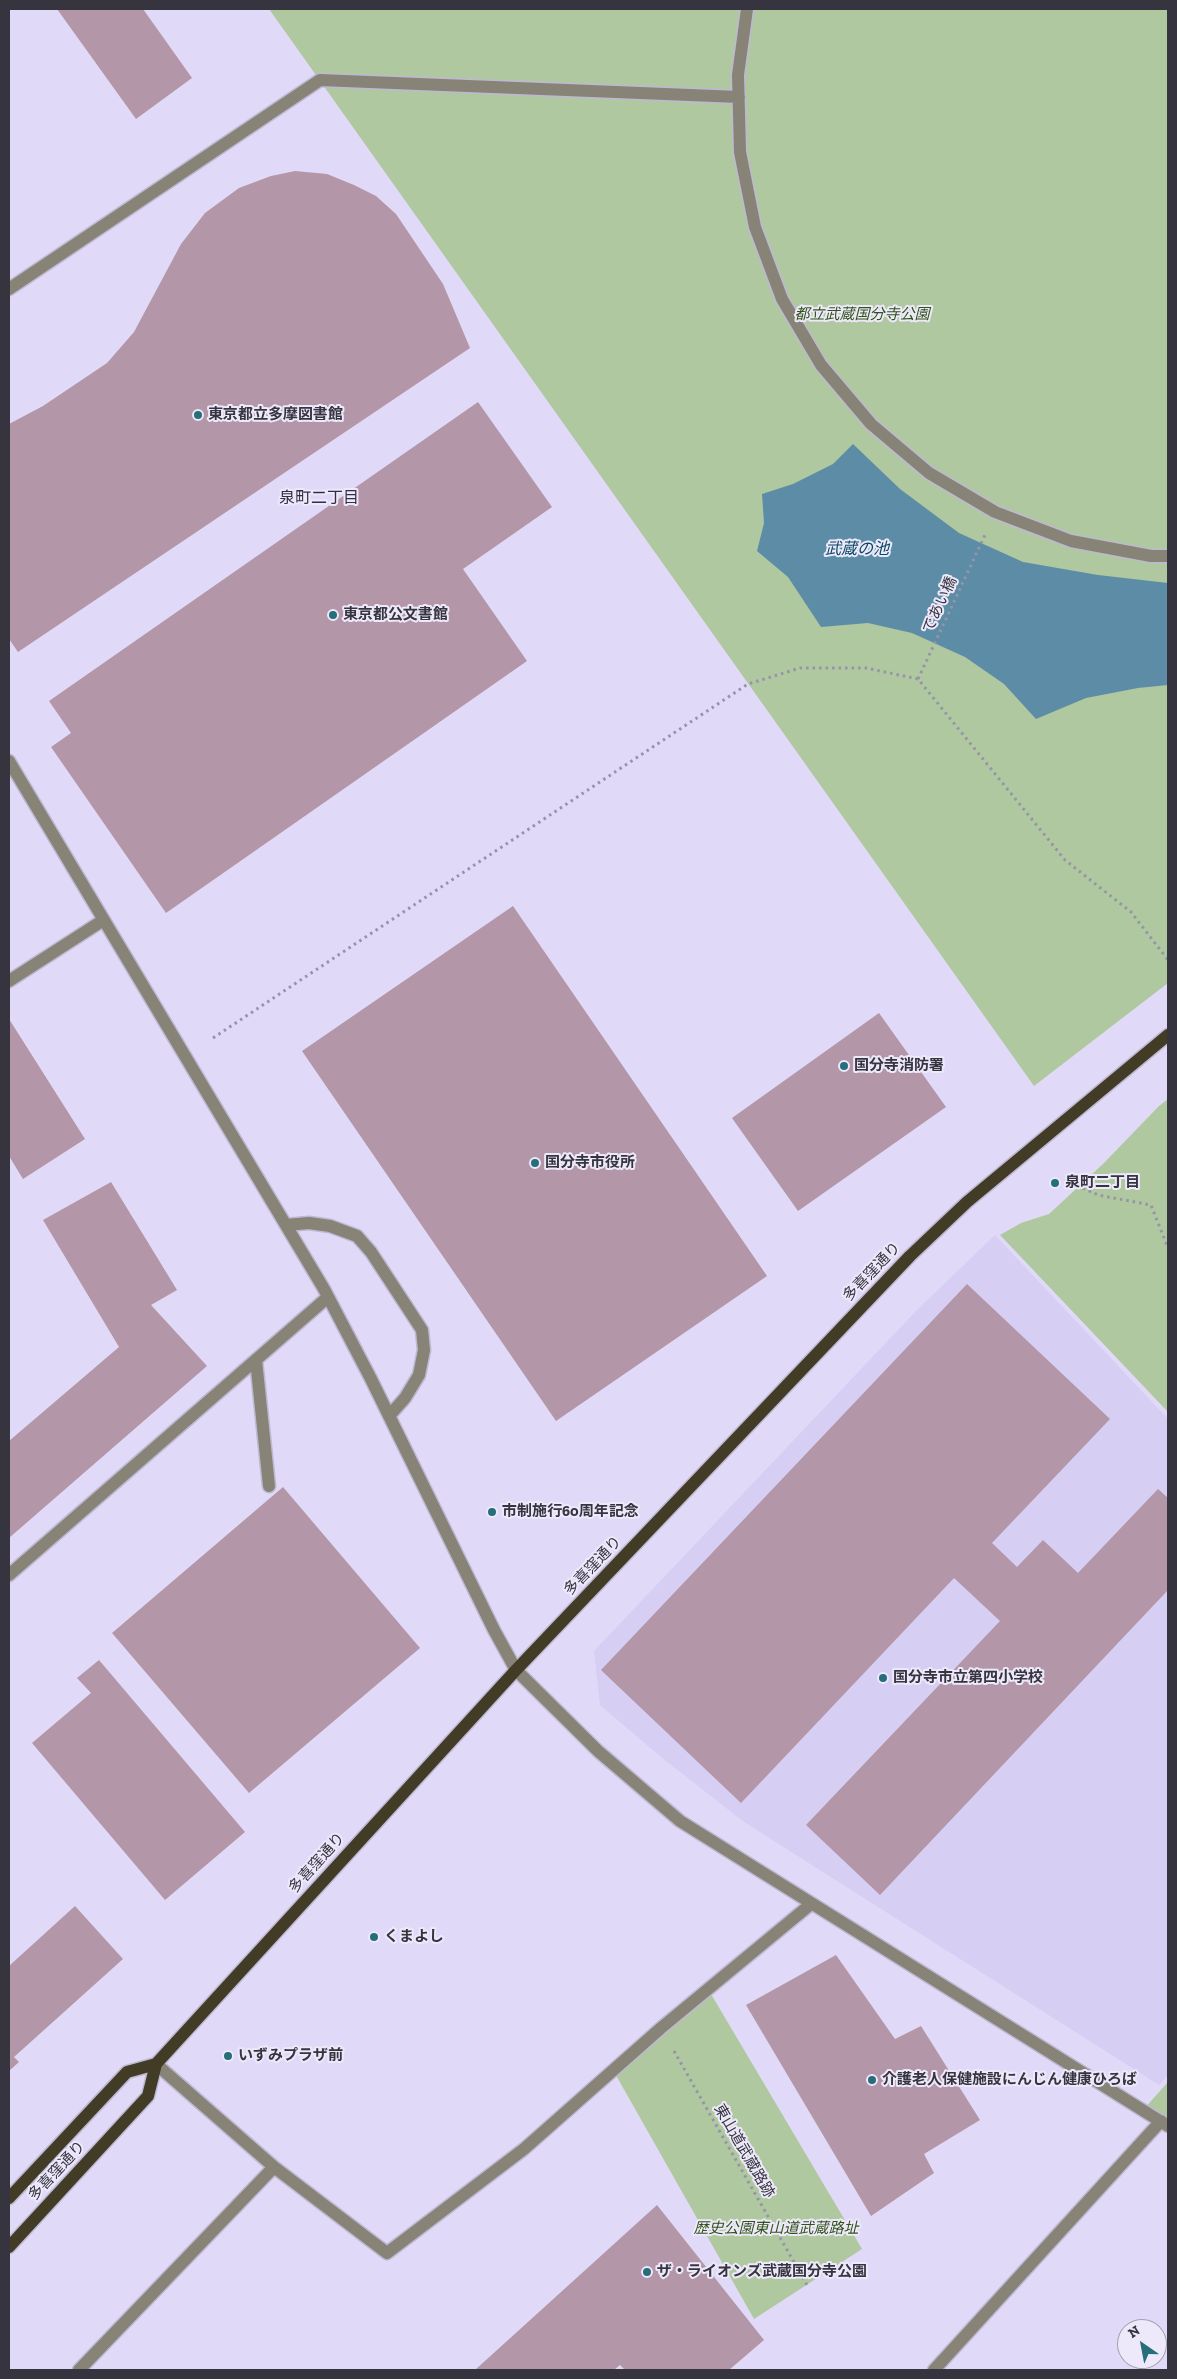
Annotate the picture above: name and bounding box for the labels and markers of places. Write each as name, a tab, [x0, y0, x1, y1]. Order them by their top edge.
place label: 東京都立多摩図書館	[208, 406, 343, 424]
marker: 東京都立多摩図書館	[192, 409, 204, 421]
place label: 東京都公文書館	[343, 606, 448, 624]
marker: 東京都公文書館	[327, 609, 339, 621]
place label: 国分寺消防署	[854, 1057, 944, 1075]
marker: 国分寺消防署	[838, 1060, 850, 1072]
place label: 国分寺市役所	[545, 1154, 635, 1172]
marker: 国分寺市役所	[529, 1157, 541, 1169]
place label: 泉町二丁目	[1065, 1174, 1140, 1192]
marker: 泉町二丁目	[1049, 1177, 1061, 1189]
place label: 市制施行60周年記念	[502, 1503, 639, 1521]
marker: 市制施行60周年記念	[486, 1506, 498, 1518]
place label: 国分寺市立第四小学校	[893, 1669, 1043, 1687]
marker: 国分寺市立第四小学校	[877, 1672, 889, 1684]
place label: くまよし	[384, 1928, 444, 1946]
marker: くまよし	[368, 1931, 380, 1943]
place label: いずみプラザ前	[238, 2047, 343, 2065]
marker: いずみプラザ前	[222, 2050, 234, 2062]
place label: 介護老人保健施設にんじん健康ひろば	[882, 2071, 1137, 2089]
marker: 介護老人保健施設にんじん健康ひろば	[866, 2074, 878, 2086]
place label: ザ・ライオンズ武蔵国分寺公園	[657, 2263, 867, 2281]
marker: ザ・ライオンズ武蔵国分寺公園	[641, 2266, 653, 2278]

